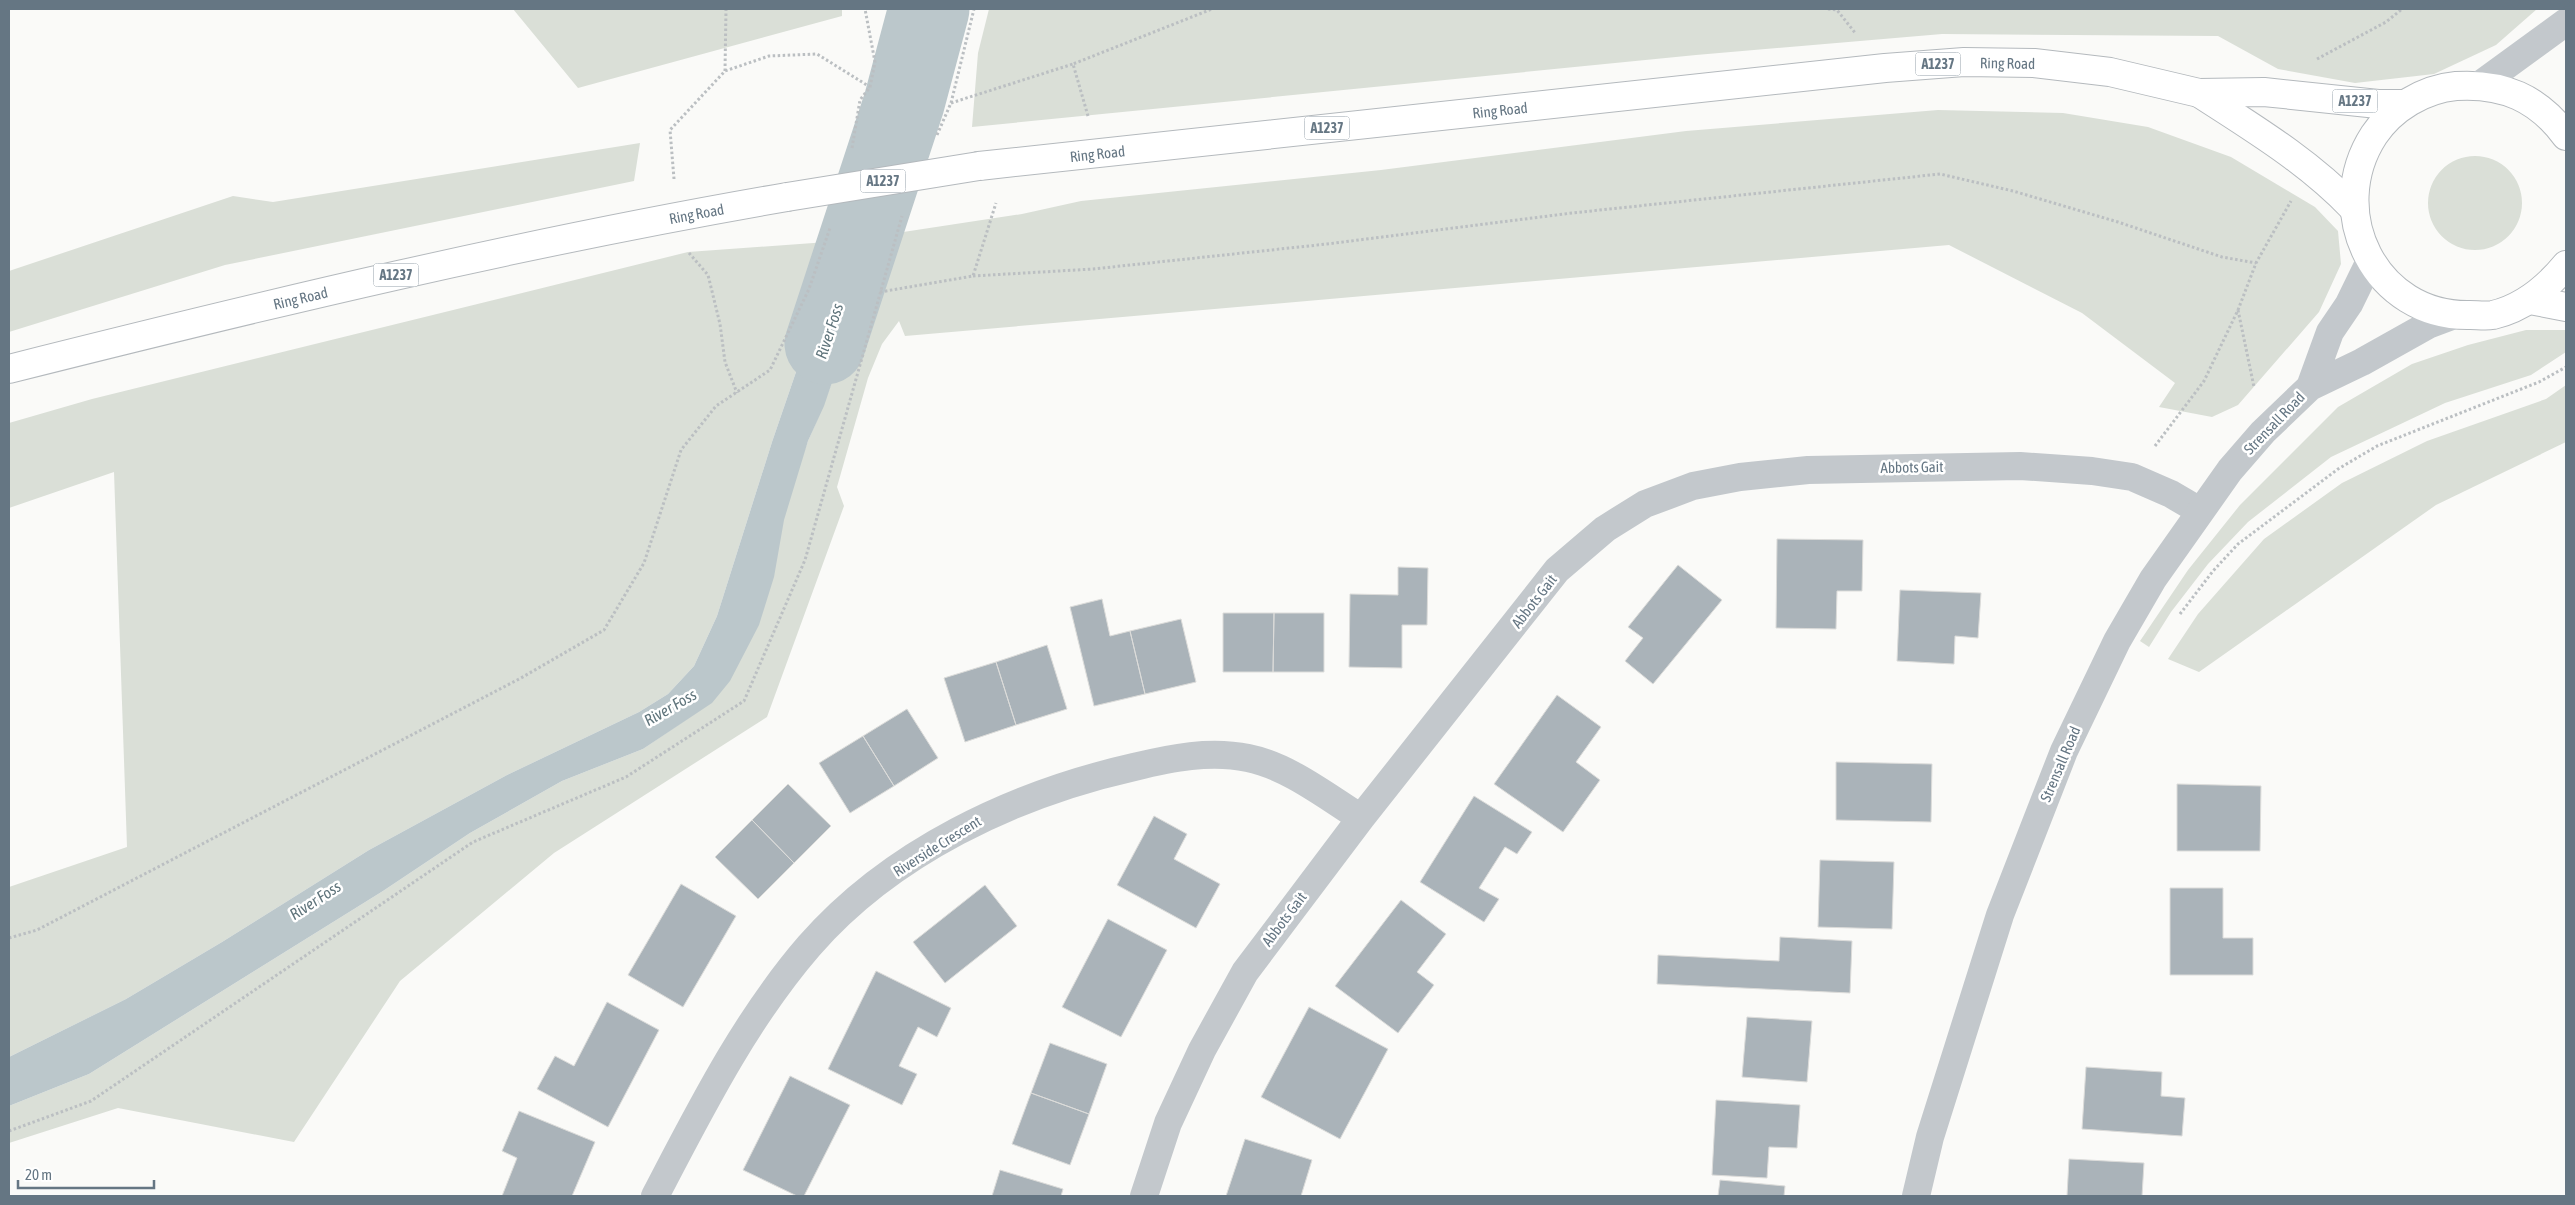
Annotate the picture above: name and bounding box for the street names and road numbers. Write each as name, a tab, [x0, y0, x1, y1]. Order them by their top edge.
road number: A1237	[1916, 52, 1960, 76]
street label: Ring Road	[1980, 54, 2035, 72]
road number: A1237	[2332, 90, 2378, 112]
street label: Ring Road	[1471, 98, 1528, 121]
road number: A1237	[1304, 116, 1350, 140]
street label: Ring Road	[1069, 142, 1126, 165]
road number: A1237	[860, 170, 906, 192]
street label: Ring Road	[668, 200, 725, 227]
road number: A1237	[374, 264, 418, 286]
street label: Ring Road	[271, 283, 329, 312]
street label: Strensall Road	[2240, 388, 2308, 458]
street label: Abbots Gait	[1880, 458, 1944, 476]
street label: Abbots Gait	[1508, 571, 1560, 631]
street label: Strensall Road	[2037, 724, 2083, 804]
street label: Riverside Crescent	[890, 812, 984, 880]
street label: Abbots Gait	[1258, 889, 1310, 949]

